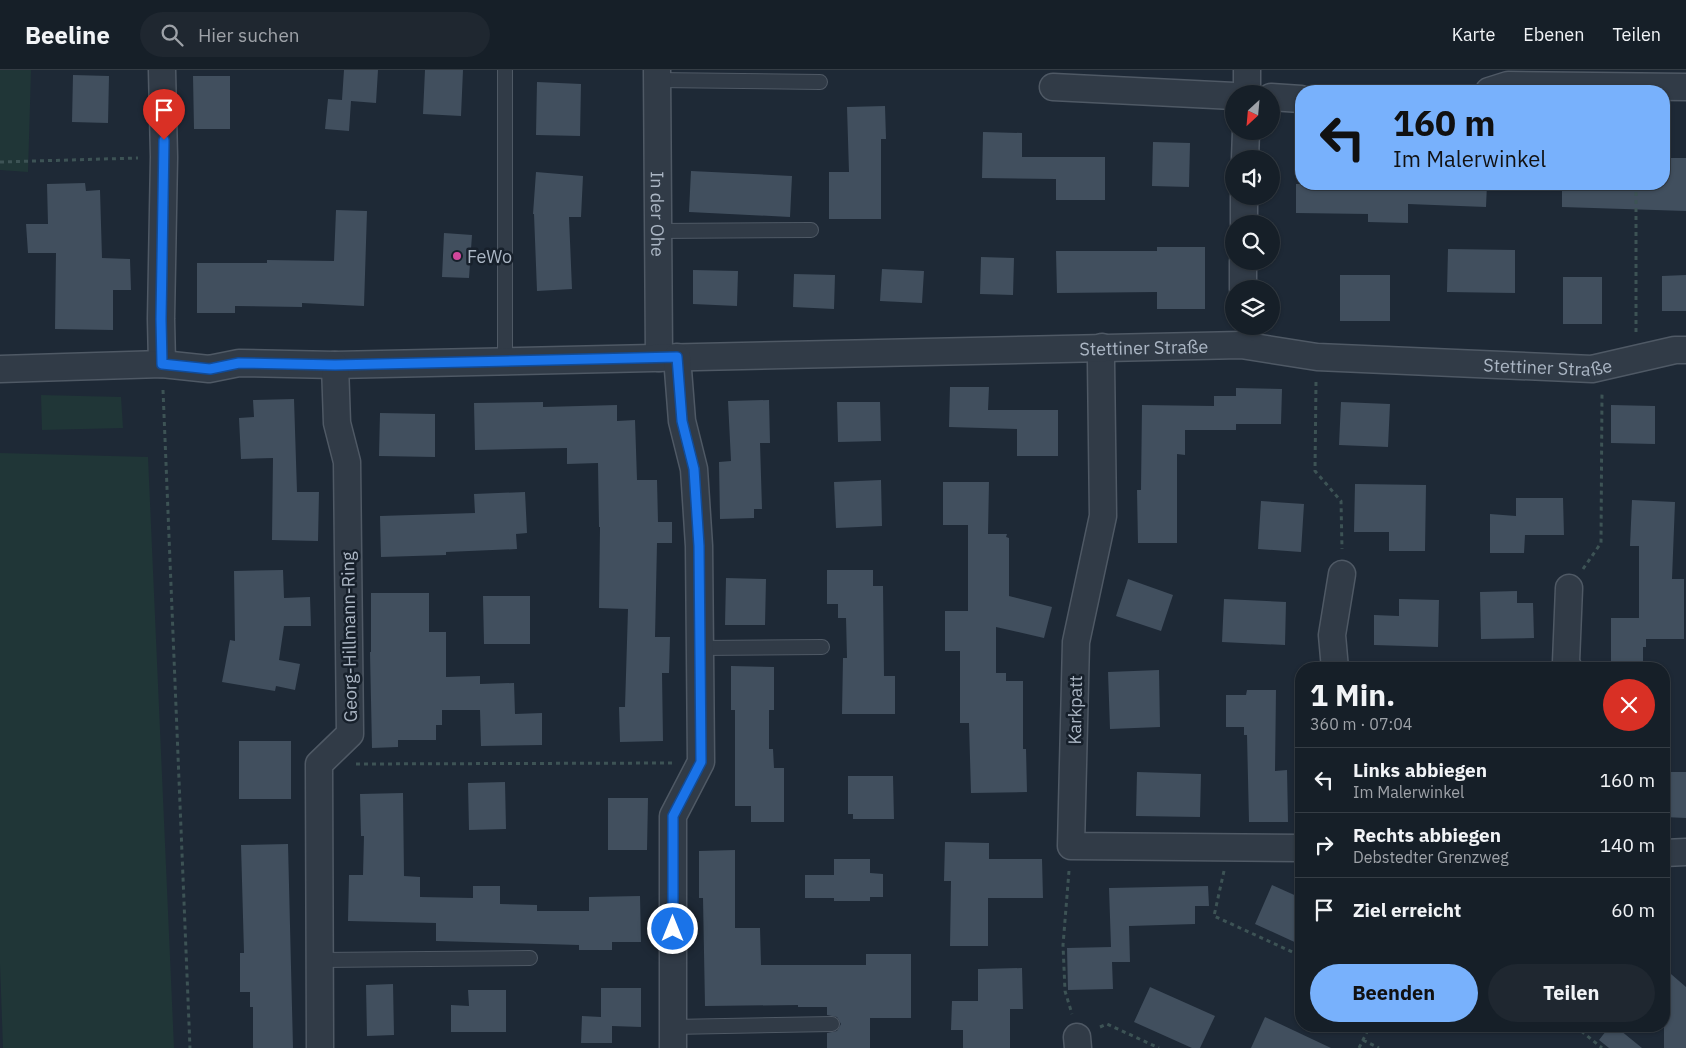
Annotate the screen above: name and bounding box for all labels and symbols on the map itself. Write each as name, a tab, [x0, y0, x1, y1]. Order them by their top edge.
north arrow	[1225, 85, 1280, 140]
pin	[143, 89, 185, 140]
street label: In der Ohe	[646, 171, 670, 257]
place label: FeWo	[467, 245, 512, 268]
marker: FeWo	[451, 250, 463, 262]
street label: Stettiner Straße	[1079, 334, 1209, 360]
street label: Stettiner Straße	[1483, 353, 1614, 381]
street label: Georg-Hillmann-Ring	[336, 551, 362, 723]
street label: Karkpatt	[1063, 675, 1087, 745]
position arrow	[646, 902, 698, 954]

